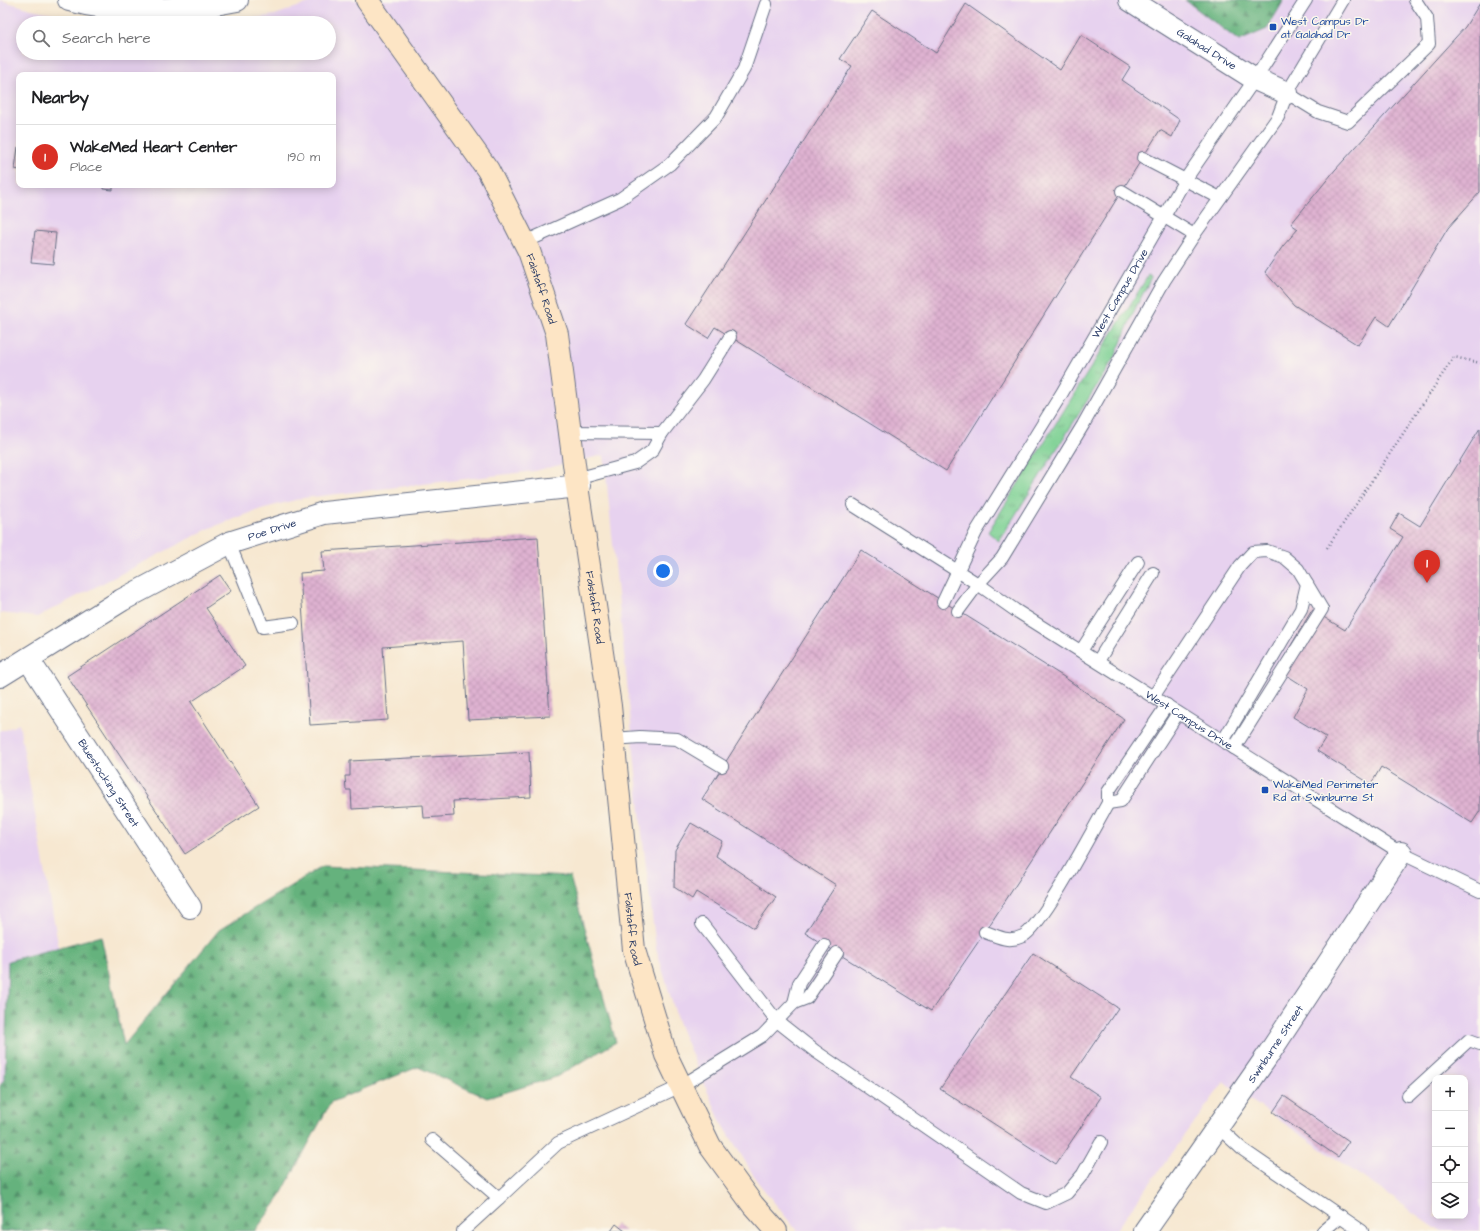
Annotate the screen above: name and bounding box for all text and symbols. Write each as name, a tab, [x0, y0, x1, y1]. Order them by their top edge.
place label: West Campus Dr at Galahad Dr	[1281, 14, 1368, 42]
search box	[16, 16, 336, 60]
marker: West Campus Dr at Galahad Dr	[1268, 22, 1278, 32]
street label: Galahad Drive	[1174, 24, 1240, 74]
icon: search	[30, 27, 52, 49]
text: Search here	[62, 28, 151, 49]
text: Nearby	[32, 86, 89, 110]
text: WakeMed Heart Center	[70, 137, 237, 158]
text: 1	[44, 148, 46, 166]
text: 190 m	[287, 148, 320, 166]
text: Place	[70, 158, 102, 176]
street label: West Campus Drive	[1088, 246, 1152, 341]
street label: Falstaff Road	[522, 252, 560, 326]
street label: Poe Drive	[246, 515, 298, 545]
pin: 1	[1414, 550, 1440, 583]
your location	[653, 561, 673, 581]
street label: Falstaff Road	[582, 570, 608, 645]
street label: West Campus Drive	[1142, 687, 1236, 753]
street label: Bluestocking Street	[74, 736, 143, 831]
place label: WakeMed Perimeter Rd at Swinburne St	[1273, 777, 1378, 805]
marker: WakeMed Perimeter Rd at Swinburne St	[1260, 785, 1270, 795]
street label: Falstaff Road	[620, 892, 645, 968]
street label: Swinburne Street	[1244, 1002, 1307, 1086]
map controls	[1432, 1075, 1468, 1219]
button: +	[1432, 1075, 1468, 1111]
button: −	[1432, 1111, 1468, 1147]
button: locate	[1432, 1147, 1468, 1183]
button: layers	[1432, 1183, 1468, 1219]

